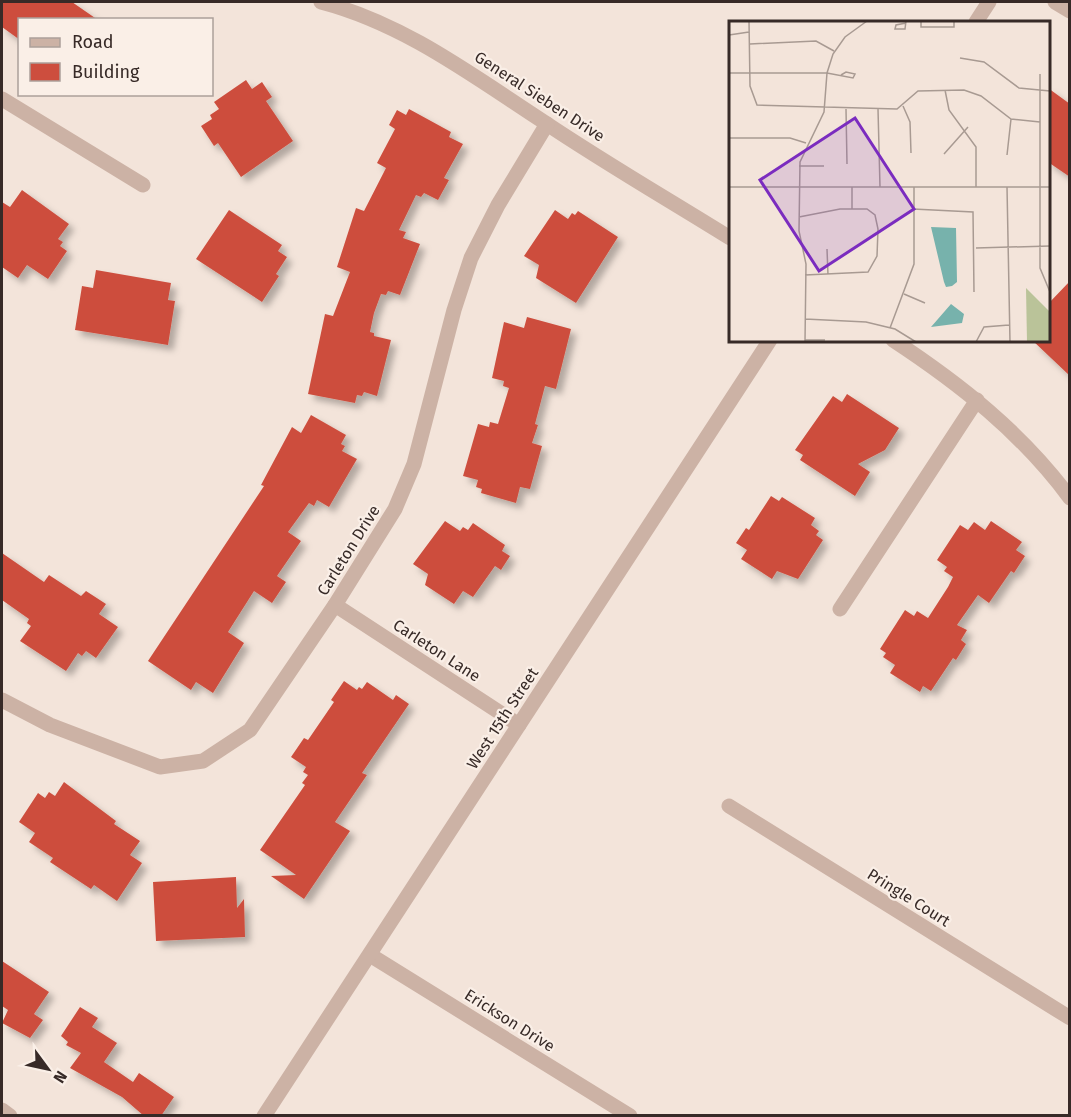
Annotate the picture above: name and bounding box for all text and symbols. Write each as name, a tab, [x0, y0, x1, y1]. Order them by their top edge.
legend	[18, 18, 213, 96]
inset map	[729, 21, 1050, 342]
text: Road	[72, 31, 114, 53]
street label: General Sieben Drive	[471, 47, 608, 146]
text: Building	[72, 61, 140, 83]
street label: Carleton Drive	[313, 502, 384, 599]
street label: Carleton Lane	[390, 615, 484, 686]
street label: West 15th Street	[463, 664, 542, 772]
street label: Pringle Court	[864, 864, 954, 931]
street label: Erickson Drive	[461, 985, 558, 1056]
north arrow	[18, 1039, 78, 1099]
text: N	[49, 1067, 71, 1087]

